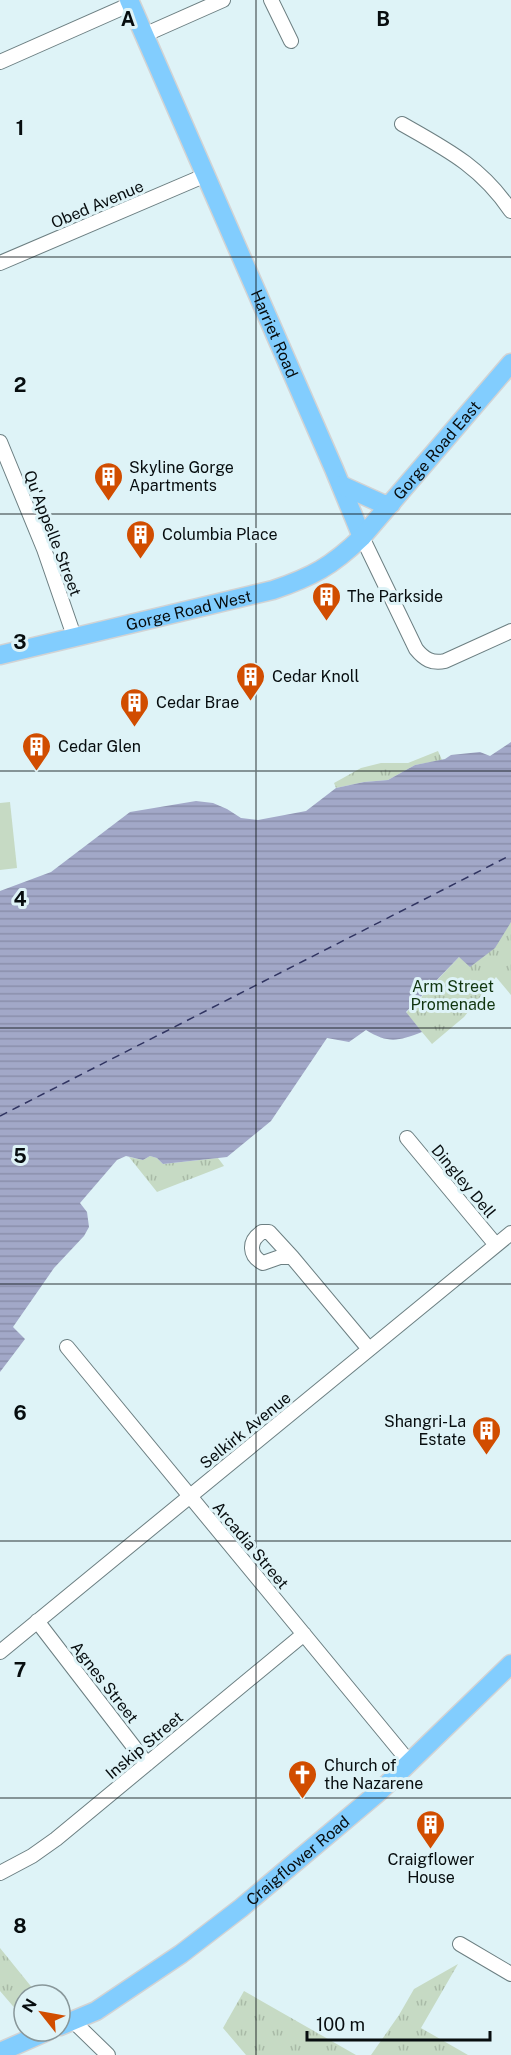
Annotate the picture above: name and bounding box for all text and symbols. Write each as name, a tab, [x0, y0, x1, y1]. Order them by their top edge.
text: A	[121, 7, 135, 31]
text: B	[376, 7, 390, 31]
text: 1	[16, 116, 24, 140]
street label: Obed Avenue	[48, 176, 146, 232]
street label: Harriet Road	[247, 287, 302, 381]
text: 2	[14, 373, 26, 397]
street label: Gorge Road East	[389, 397, 484, 503]
place label: Skyline Gorge Apartments	[129, 458, 234, 495]
building icon: Skyline Gorge Apartments	[92, 460, 124, 502]
street label: Qu'Appelle Street	[20, 468, 85, 599]
building icon: Columbia Place	[125, 518, 157, 560]
place label: Columbia Place	[162, 525, 278, 544]
building icon: The Parkside	[310, 580, 342, 622]
street label: Gorge Road West	[124, 586, 254, 635]
place label: The Parkside	[347, 587, 443, 606]
text: 3	[13, 630, 27, 654]
building icon: Cedar Knoll	[235, 660, 267, 702]
place label: Cedar Knoll	[272, 667, 359, 686]
building icon: Cedar Brae	[119, 686, 151, 728]
place label: Cedar Brae	[156, 693, 239, 712]
building icon: Cedar Glen	[21, 730, 53, 772]
place label: Cedar Glen	[58, 737, 141, 756]
text: 4	[13, 887, 27, 911]
park label: Arm Street Promenade	[411, 977, 495, 1014]
street label: Dingley Dell	[427, 1141, 500, 1222]
text: 5	[13, 1144, 27, 1168]
street label: Selkirk Avenue	[196, 1388, 295, 1473]
text: 6	[13, 1401, 27, 1425]
place label: Shangri-La Estate	[384, 1412, 466, 1449]
building icon: Shangri-La Estate	[471, 1414, 503, 1456]
street label: Arcadia Street	[209, 1498, 293, 1593]
street label: Agnes Street	[67, 1638, 142, 1727]
text: 7	[14, 1658, 26, 1682]
street label: Inskip Street	[102, 1708, 187, 1783]
place label: Church of the Nazarene	[324, 1756, 423, 1793]
church icon: Church of the Nazarene	[287, 1758, 319, 1800]
building icon: Craigflower House	[415, 1808, 447, 1850]
street label: Craigflower Road	[242, 1812, 353, 1910]
place label: Craigflower House	[387, 1850, 475, 1887]
text: 8	[13, 1914, 27, 1938]
north arrow	[12, 1983, 72, 2043]
text: N	[18, 1995, 41, 2016]
scale bar	[307, 2004, 490, 2042]
text: 100 m	[316, 2014, 365, 2035]

